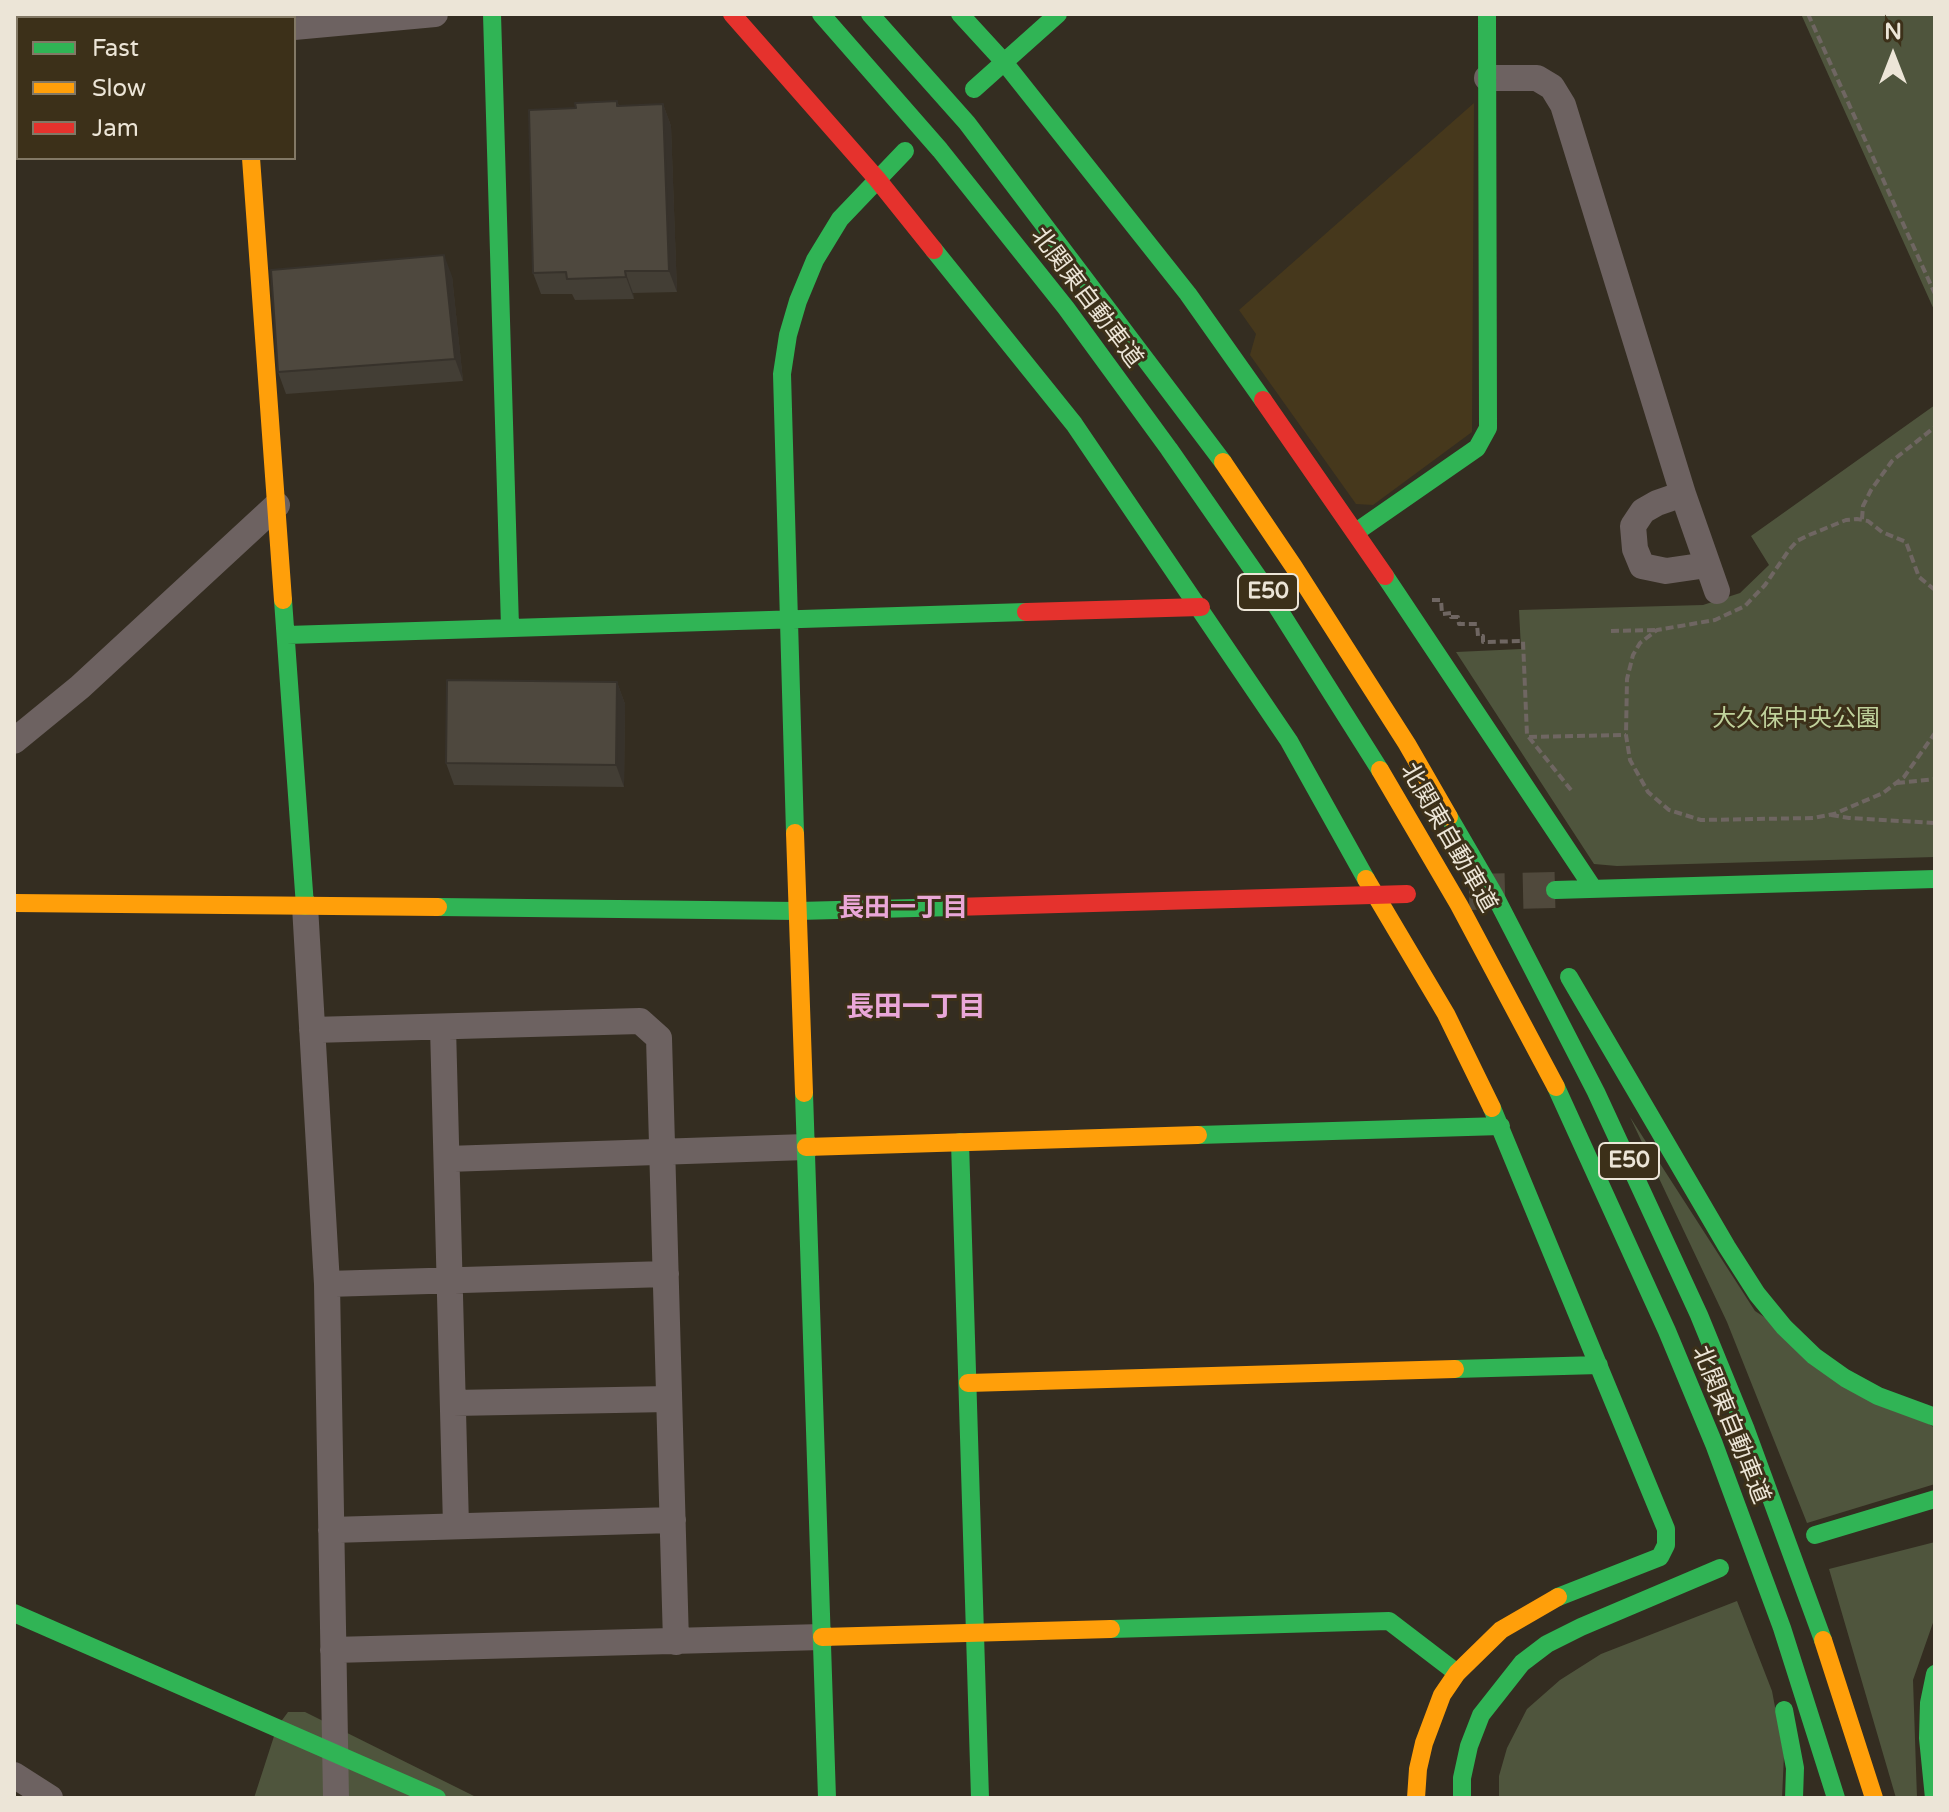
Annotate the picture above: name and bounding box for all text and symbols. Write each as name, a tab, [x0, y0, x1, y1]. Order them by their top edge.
legend	[16, 16, 296, 160]
north arrow	[1853, 16, 1933, 96]
text: N	[1884, 19, 1902, 45]
text: Fast	[92, 34, 139, 63]
text: Slow	[92, 74, 146, 103]
text: Jam	[92, 114, 139, 143]
street label: 北関東自動車道	[1024, 222, 1148, 374]
road number: E50	[1238, 574, 1298, 610]
park label: 大久保中央公園	[1712, 706, 1880, 734]
street label: 北関東自動車道	[1394, 758, 1502, 918]
district label: 長田一丁目	[838, 893, 968, 925]
district label: 長田一丁目	[846, 992, 986, 1026]
road number: E50	[1599, 1143, 1659, 1179]
street label: 北関東自動車道	[1685, 1342, 1775, 1508]

